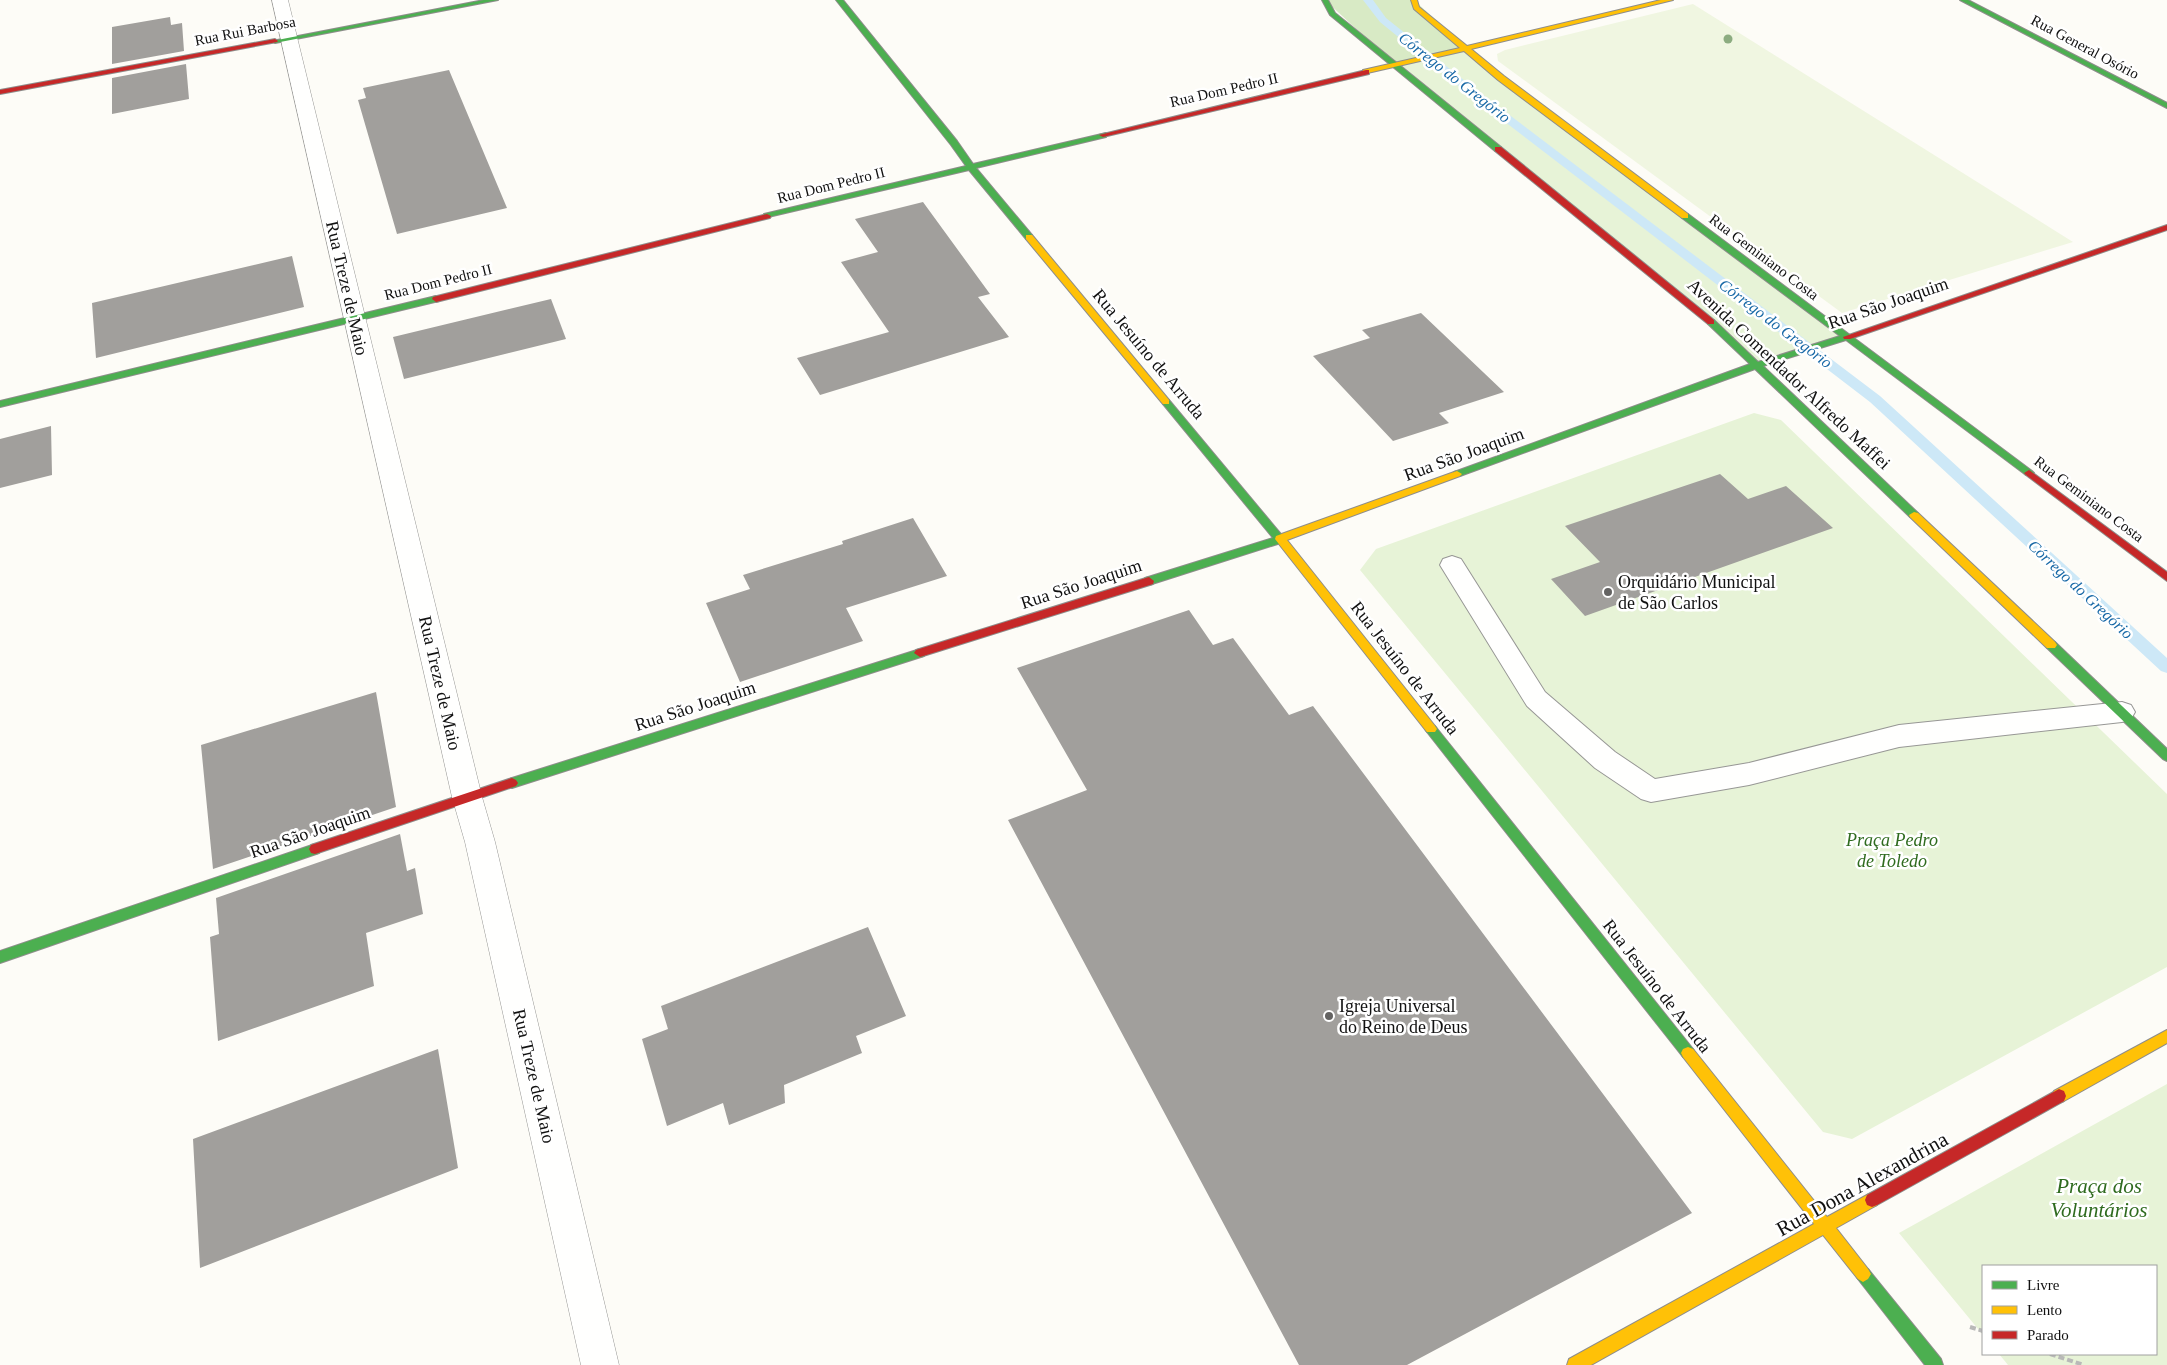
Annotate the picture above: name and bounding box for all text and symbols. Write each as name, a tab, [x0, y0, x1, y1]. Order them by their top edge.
street label: Rua General Osório	[2028, 12, 2142, 82]
street label: Rua Rui Barbosa	[193, 13, 297, 49]
water label: Córrego do Gregório	[1395, 29, 1514, 127]
street label: Rua Dom Pedro II	[1168, 70, 1280, 110]
street label: Rua Dom Pedro II	[776, 164, 886, 206]
street label: Rua Geminiano Costa	[1706, 211, 1822, 303]
street label: Rua Treze de Maio	[322, 219, 372, 357]
street label: Rua Dom Pedro II	[383, 261, 493, 303]
street label: Rua São Joaquim	[1825, 273, 1951, 333]
street label: Avenida Comendador Alfredo Maffei	[1684, 275, 1894, 473]
water label: Córrego do Gregório	[1715, 276, 1835, 372]
street label: Rua Jesuíno de Arruda	[1089, 285, 1209, 423]
street label: Rua São Joaquim	[1401, 423, 1527, 485]
street label: Rua Geminiano Costa	[2031, 453, 2147, 545]
water label: Córrego do Gregório	[2024, 537, 2136, 643]
street label: Rua São Joaquim	[1018, 555, 1144, 613]
place label: Orquidário Municipal de São Carlos	[1618, 572, 1775, 613]
marker: Orquidário Municipal de São Carlos	[1602, 586, 1614, 598]
street label: Rua Jesuíno de Arruda	[1347, 597, 1463, 739]
street label: Rua Treze de Maio	[415, 614, 465, 752]
street label: Rua São Joaquim	[632, 677, 758, 735]
street label: Rua São Joaquim	[247, 802, 373, 862]
park label: Praça Pedro de Toledo	[1845, 830, 1938, 871]
street label: Rua Jesuíno de Arruda	[1599, 915, 1715, 1057]
place label: Igreja Universal do Reino de Deus	[1339, 996, 1467, 1037]
street label: Rua Treze de Maio	[509, 1007, 559, 1145]
marker: Igreja Universal do Reino de Deus	[1323, 1010, 1335, 1022]
street label: Rua Dona Alexandrina	[1772, 1127, 1953, 1241]
park label: Praça dos Voluntários	[2051, 1174, 2147, 1222]
legend	[1982, 1265, 2157, 1355]
text: Livre	[2027, 1277, 2060, 1293]
text: Lento	[2027, 1302, 2062, 1318]
text: Parado	[2027, 1327, 2069, 1343]

